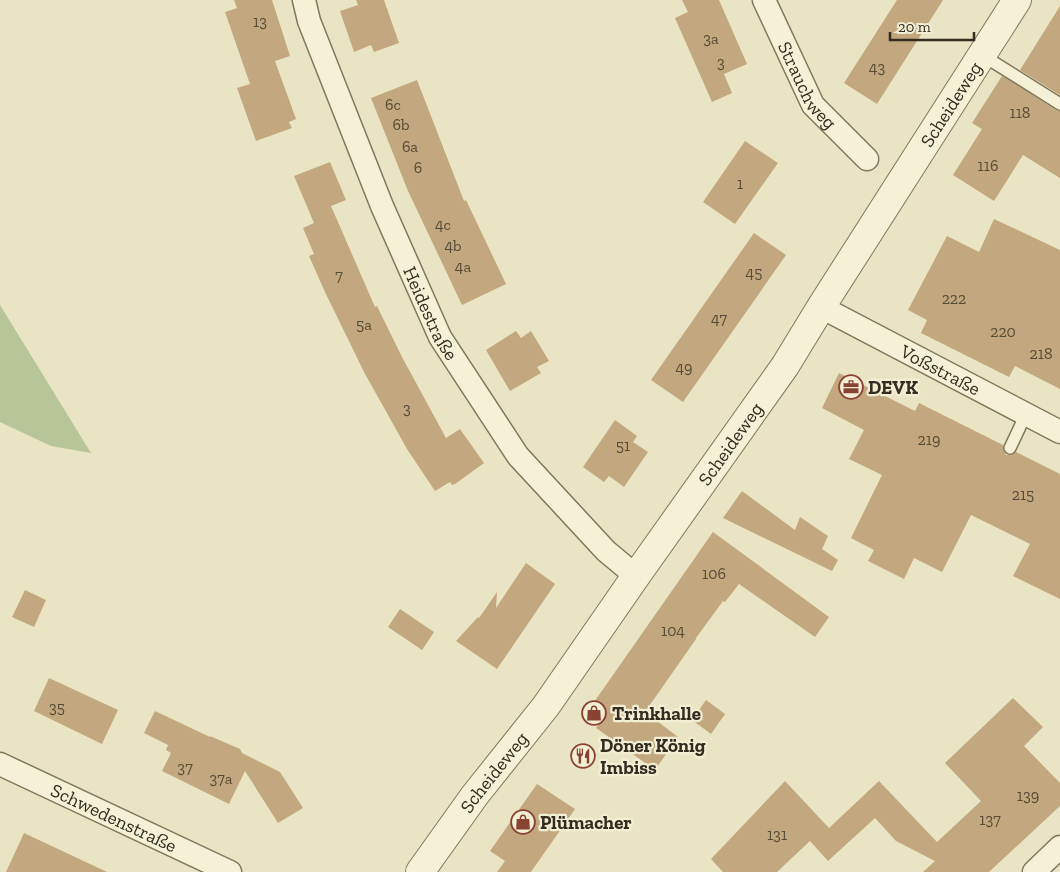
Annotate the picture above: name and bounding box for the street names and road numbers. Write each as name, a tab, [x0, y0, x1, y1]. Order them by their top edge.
street label: Strauchweg	[773, 38, 842, 134]
street label: Scheideweg	[915, 57, 987, 151]
street label: Heidestraße	[399, 262, 463, 364]
street label: Voßstraße	[896, 339, 985, 400]
street label: Scheideweg	[693, 397, 768, 490]
street label: Scheideweg	[455, 727, 533, 817]
street label: Schwedenstraße	[47, 778, 181, 857]

